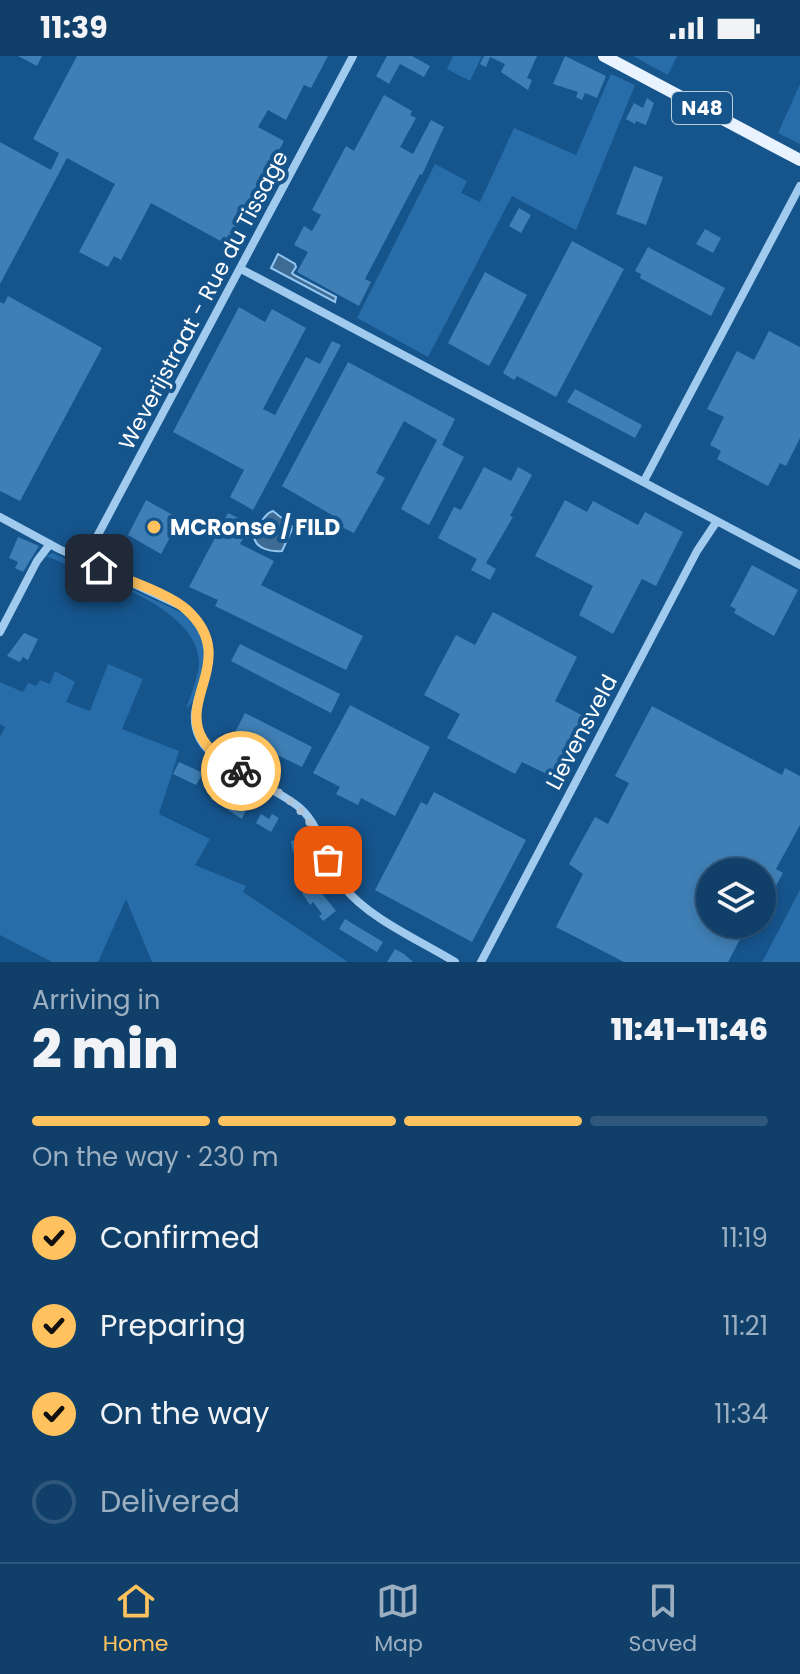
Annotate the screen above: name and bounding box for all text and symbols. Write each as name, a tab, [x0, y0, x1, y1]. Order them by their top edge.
text: 11:39	[40, 6, 108, 49]
road number: N48	[672, 92, 732, 124]
street label: Weverijstraat - Rue du Tissage	[111, 145, 296, 455]
place label: MCRonse / FILD	[170, 512, 340, 543]
marker: MCRonse / FILD	[145, 518, 163, 536]
pin	[65, 534, 133, 602]
icon: home	[77, 546, 121, 590]
street label: Lievensveld	[538, 669, 625, 795]
courier	[201, 731, 281, 811]
icon: bike	[219, 749, 263, 793]
pin	[294, 826, 362, 894]
icon: bag	[306, 838, 350, 882]
map controls	[696, 858, 776, 938]
button: layers	[696, 858, 776, 938]
text: Arriving in	[32, 982, 161, 1018]
text: 11:41–11:46	[611, 1008, 768, 1051]
text: 2 min	[32, 1013, 179, 1086]
text: On the way · 230 m	[32, 1139, 278, 1175]
icon: check	[32, 1216, 76, 1260]
text: Confirmed	[100, 1216, 260, 1259]
text: 11:19	[721, 1220, 768, 1256]
icon: check	[32, 1304, 76, 1348]
text: Preparing	[100, 1304, 246, 1347]
text: 11:21	[723, 1308, 768, 1344]
icon: check	[32, 1392, 76, 1436]
text: On the way	[100, 1392, 269, 1435]
text: 11:34	[714, 1396, 768, 1432]
text: Delivered	[100, 1480, 240, 1523]
tab: Home	[103, 1579, 168, 1660]
tab: Map	[374, 1579, 423, 1660]
tab: Saved	[629, 1579, 697, 1660]

